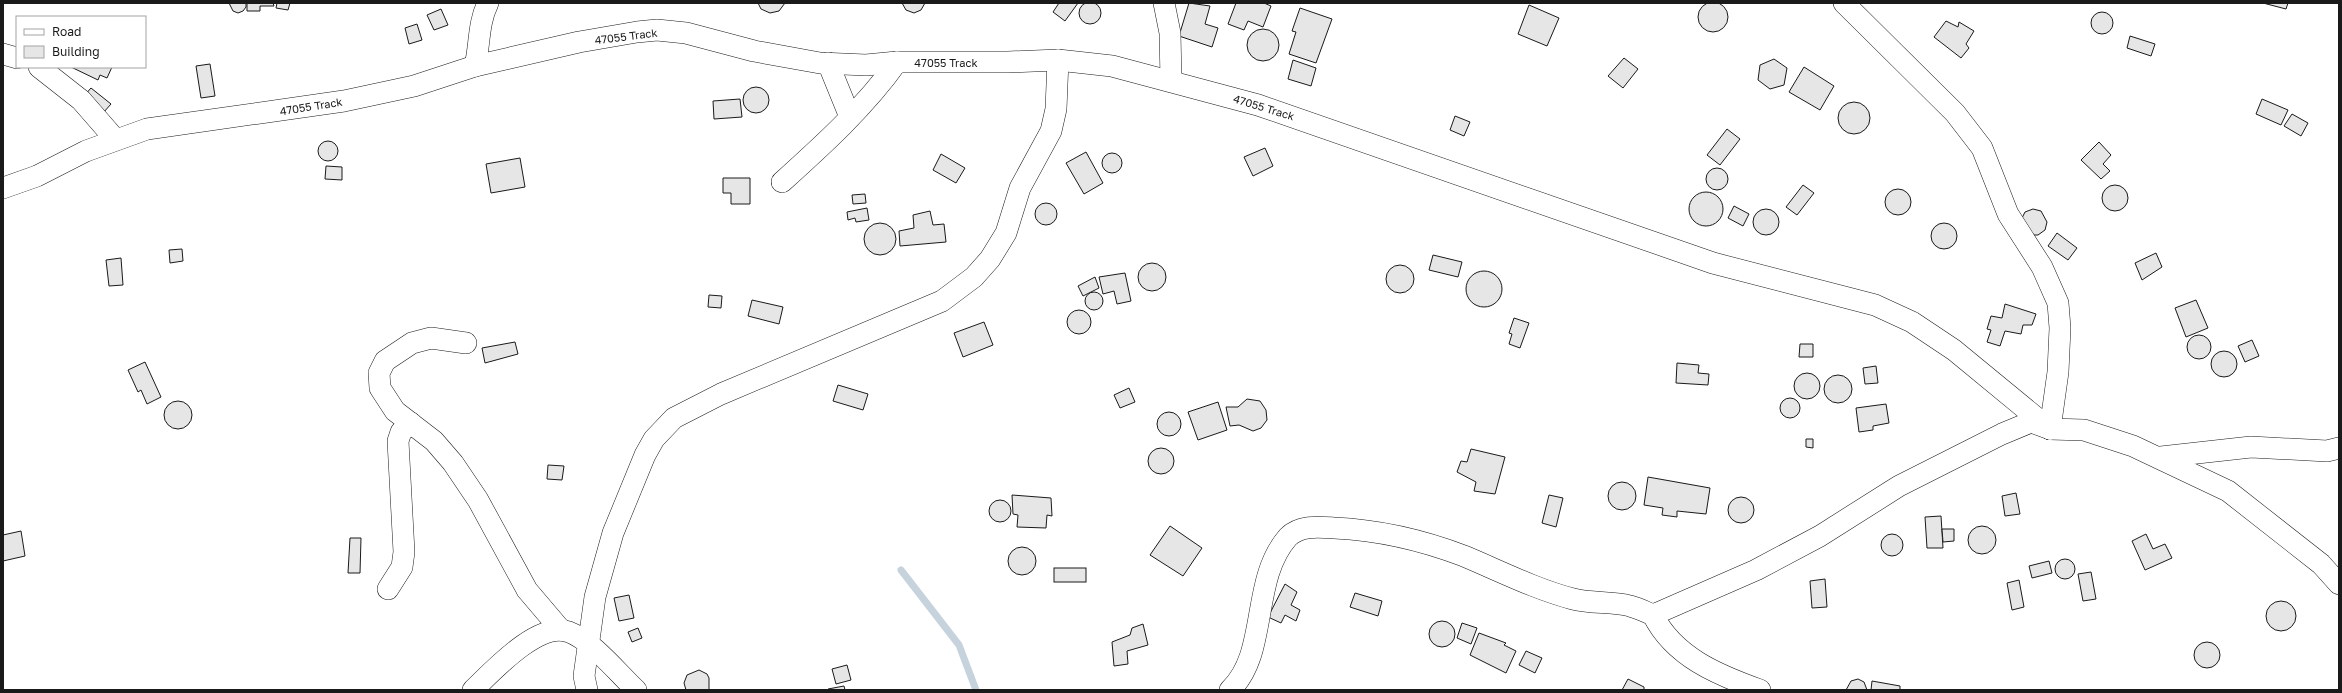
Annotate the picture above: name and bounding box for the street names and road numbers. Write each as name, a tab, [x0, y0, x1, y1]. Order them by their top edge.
street label: 47055 Track	[594, 26, 658, 46]
street label: 47055 Track	[914, 56, 978, 69]
street label: 47055 Track	[1232, 92, 1296, 122]
street label: 47055 Track	[279, 95, 343, 117]

